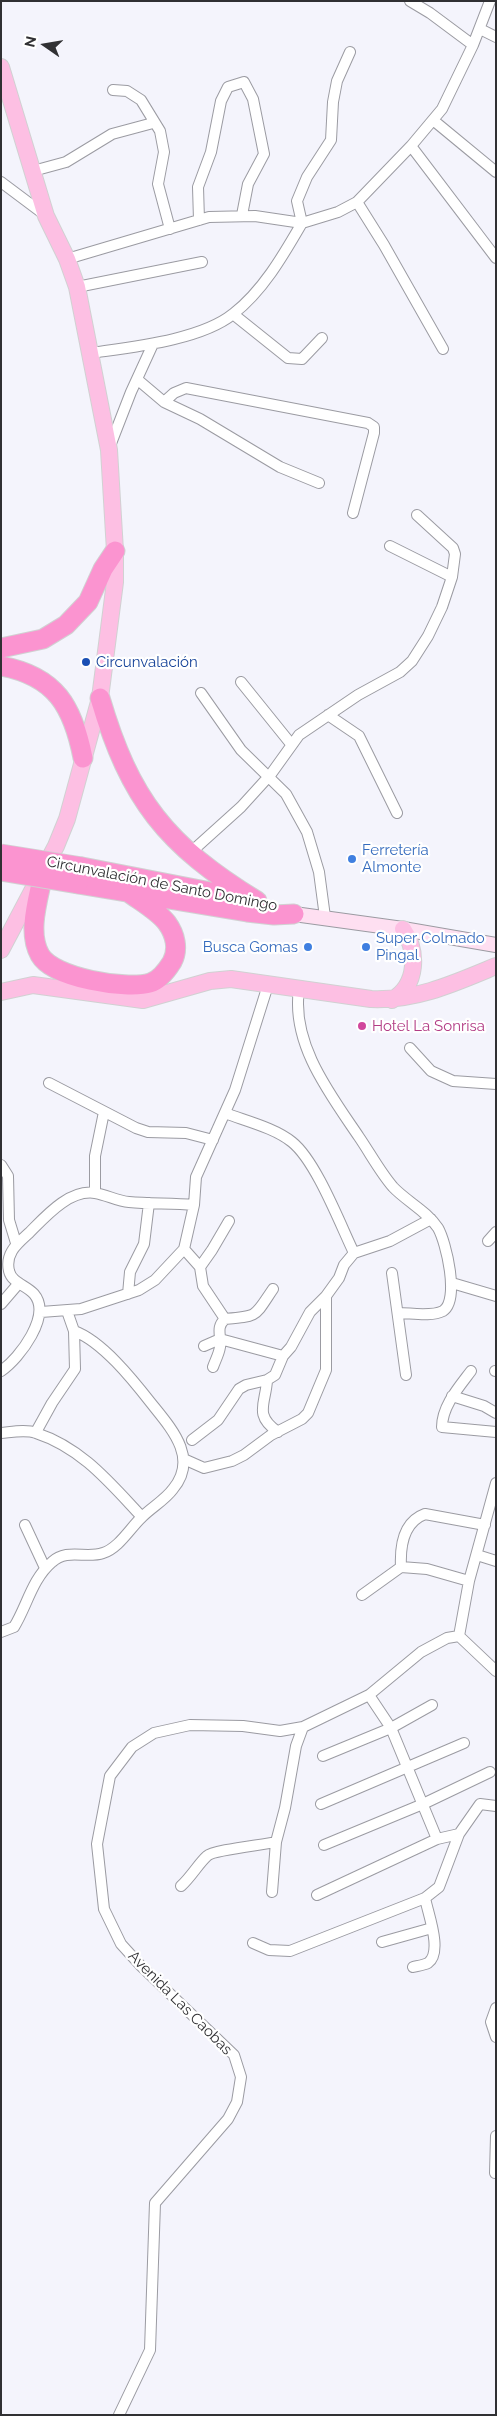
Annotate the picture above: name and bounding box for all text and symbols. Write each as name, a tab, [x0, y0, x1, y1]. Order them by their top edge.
north arrow	[20, 20, 70, 70]
text: N	[21, 35, 39, 49]
place label: Circunvalación	[96, 653, 198, 671]
marker: Circunvalación	[80, 656, 92, 668]
place label: Ferretería Almonte	[362, 841, 429, 876]
street label: Circunvalación de Santo Domingo	[45, 853, 279, 915]
marker: Ferretería Almonte	[346, 853, 358, 865]
place label: Super Colmado Pingal	[376, 929, 485, 964]
place label: Busca Gomas	[203, 938, 298, 956]
marker: Busca Gomas	[302, 941, 314, 953]
marker: Super Colmado Pingal	[360, 941, 372, 953]
place label: Hotel La Sonrisa	[372, 1017, 485, 1035]
marker: Hotel La Sonrisa	[356, 1020, 368, 1032]
street label: Avenida Las Caobas	[124, 1947, 236, 2059]

